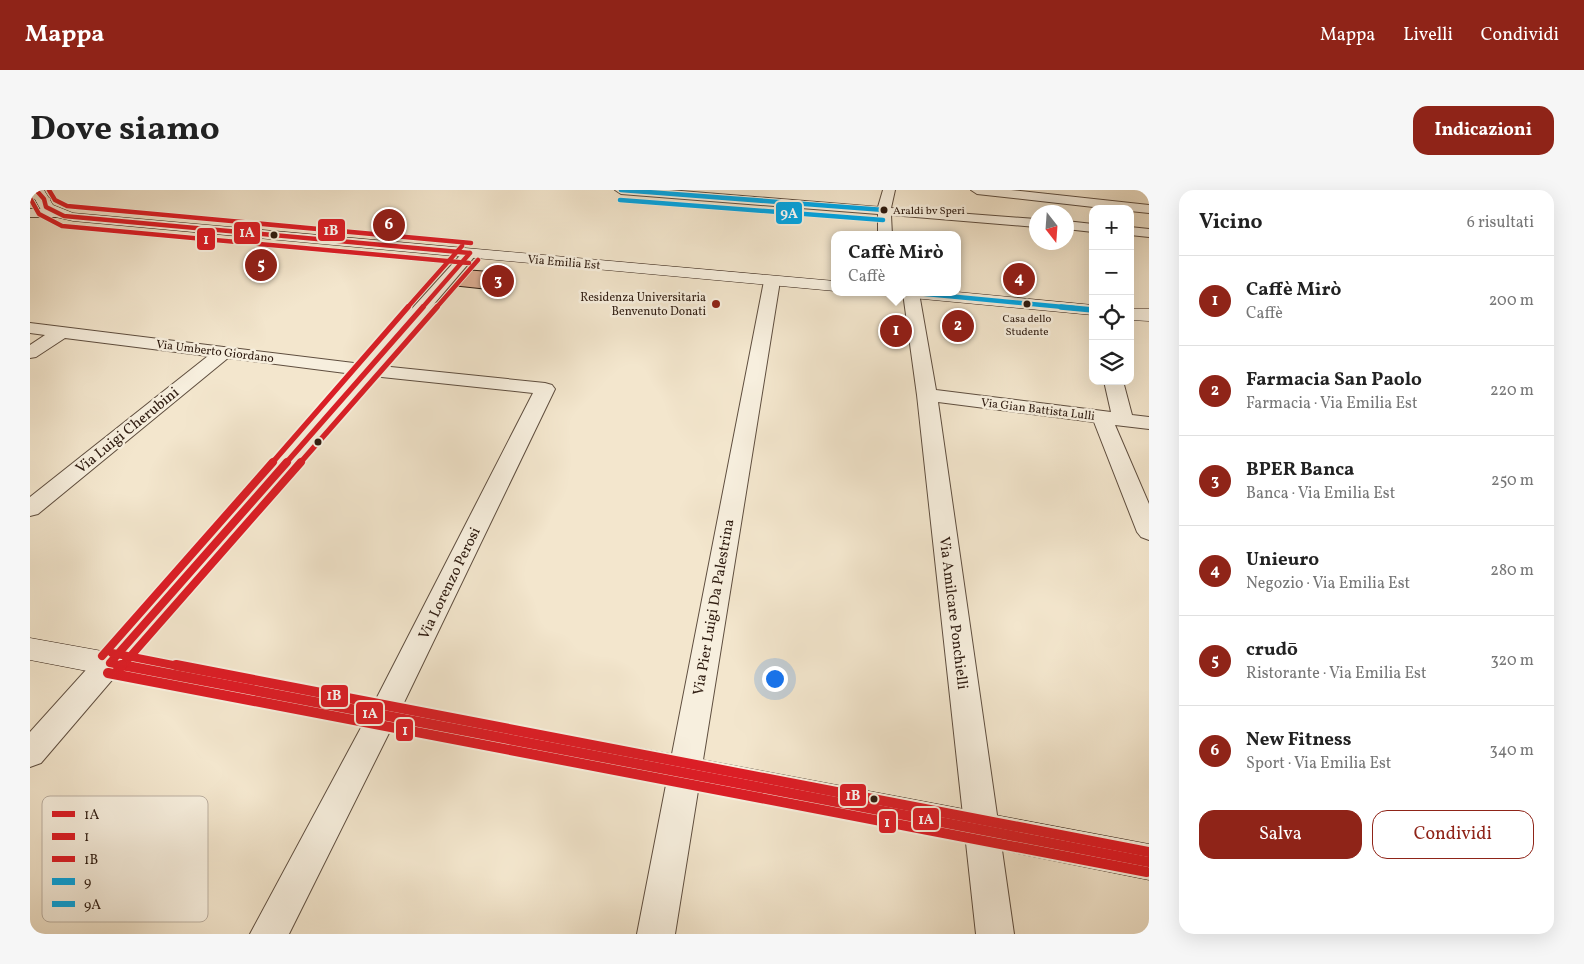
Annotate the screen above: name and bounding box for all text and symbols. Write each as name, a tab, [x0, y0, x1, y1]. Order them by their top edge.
text: Mappa	[25, 18, 104, 52]
text: Mappa	[1320, 23, 1375, 48]
text: Livelli	[1403, 23, 1453, 48]
text: Condividi	[1481, 23, 1559, 48]
text: Dove siamo	[30, 106, 220, 154]
button: Indicazioni	[1413, 106, 1554, 155]
line badge: 9A	[775, 201, 803, 225]
place label: Araldi bv Speri	[893, 204, 965, 219]
text: 9A	[780, 205, 798, 224]
marker: Araldi bv Speri	[879, 205, 889, 215]
north arrow	[1029, 205, 1074, 250]
map controls	[1089, 205, 1134, 385]
button: +	[1089, 205, 1134, 250]
pin: 6	[373, 206, 405, 244]
text: Vicino	[1199, 208, 1263, 237]
text: 6 risultati	[1467, 212, 1534, 234]
line badge: 1B	[317, 218, 346, 242]
line badge: 1A	[233, 221, 261, 245]
text: 1B	[323, 222, 339, 241]
text: 1A	[239, 224, 255, 243]
line badge: 1	[196, 227, 216, 251]
unlabelled marker	[269, 230, 279, 240]
text: 1	[203, 231, 209, 250]
popup	[831, 231, 961, 296]
text: Caffè Mirò	[848, 240, 944, 266]
pin: 5	[245, 246, 277, 284]
button: −	[1089, 250, 1134, 295]
street label: Via Emilia Est	[527, 252, 601, 274]
pin: 4	[1003, 260, 1035, 298]
pin: 3	[482, 262, 514, 300]
text: Caffè	[848, 266, 885, 288]
text: Caffè Mirò	[1246, 277, 1341, 303]
place label: Residenza Universitaria Benvenuto Donati	[580, 290, 706, 320]
text: 1	[1212, 290, 1218, 312]
text: 200 m	[1489, 290, 1534, 312]
button: locate	[1089, 295, 1134, 340]
marker: Residenza Universitaria Benvenuto Donati	[710, 298, 722, 310]
marker: Casa dello Studente	[1022, 299, 1032, 309]
text: Caffè	[1246, 303, 1283, 325]
pin: 2	[942, 307, 974, 345]
pin: 1	[880, 312, 912, 350]
place label: Casa dello Studente	[1003, 312, 1052, 340]
street label: Via Umberto Giordano	[155, 337, 275, 367]
button: layers	[1089, 340, 1134, 385]
text: Farmacia San Paolo	[1246, 367, 1422, 393]
text: 2	[1211, 380, 1219, 402]
text: 220 m	[1490, 380, 1534, 402]
street label: Via Luigi Cherubini	[72, 383, 184, 480]
text: Farmacia · Via Emilia Est	[1246, 393, 1418, 415]
street label: Via Gian Battista Lulli	[980, 395, 1096, 425]
unlabelled marker	[313, 437, 323, 447]
text: BPER Banca	[1246, 457, 1354, 483]
text: 3	[1211, 470, 1219, 492]
text: 250 m	[1491, 470, 1534, 492]
text: Banca · Via Emilia Est	[1246, 483, 1395, 505]
street label: Via Pier Luigi Da Palestrina	[689, 517, 740, 697]
street label: Via Lorenzo Perosi	[414, 524, 487, 643]
street label: Via Amilcare Ponchielli	[933, 536, 972, 691]
text: Unieuro	[1246, 547, 1319, 573]
text: 4	[1210, 560, 1220, 582]
text: 280 m	[1490, 560, 1534, 582]
text: Negozio · Via Emilia Est	[1246, 573, 1410, 595]
text: crudō	[1246, 637, 1298, 663]
text: 5	[1211, 650, 1219, 672]
text: 320 m	[1490, 650, 1534, 672]
text: Ristorante · Via Emilia Est	[1246, 663, 1427, 685]
your location	[762, 666, 788, 692]
line badge: 1B	[320, 684, 349, 708]
text: 1B	[326, 687, 342, 706]
line badge: 1A	[355, 701, 384, 725]
text: 1A	[362, 705, 378, 724]
line badge: 1	[395, 718, 414, 742]
text: 1	[402, 722, 408, 741]
text: New Fitness	[1246, 727, 1352, 753]
text: 6	[1211, 740, 1219, 762]
text: 340 m	[1490, 740, 1534, 762]
text: Sport · Via Emilia Est	[1246, 753, 1392, 775]
line badge: 1B	[839, 783, 867, 807]
text: 1B	[845, 787, 861, 806]
unlabelled marker	[869, 794, 879, 804]
legend	[42, 796, 208, 922]
text: 1A	[84, 806, 99, 825]
line badge: 1A	[912, 807, 940, 831]
line badge: 1	[878, 810, 897, 834]
button: Salva	[1199, 810, 1362, 859]
button: Condividi	[1372, 810, 1534, 859]
text: 1A	[918, 811, 934, 830]
text: 1	[884, 814, 890, 833]
text: 1	[84, 828, 89, 847]
text: 1B	[84, 851, 98, 870]
text: 9	[84, 873, 91, 892]
text: 9A	[84, 896, 101, 915]

